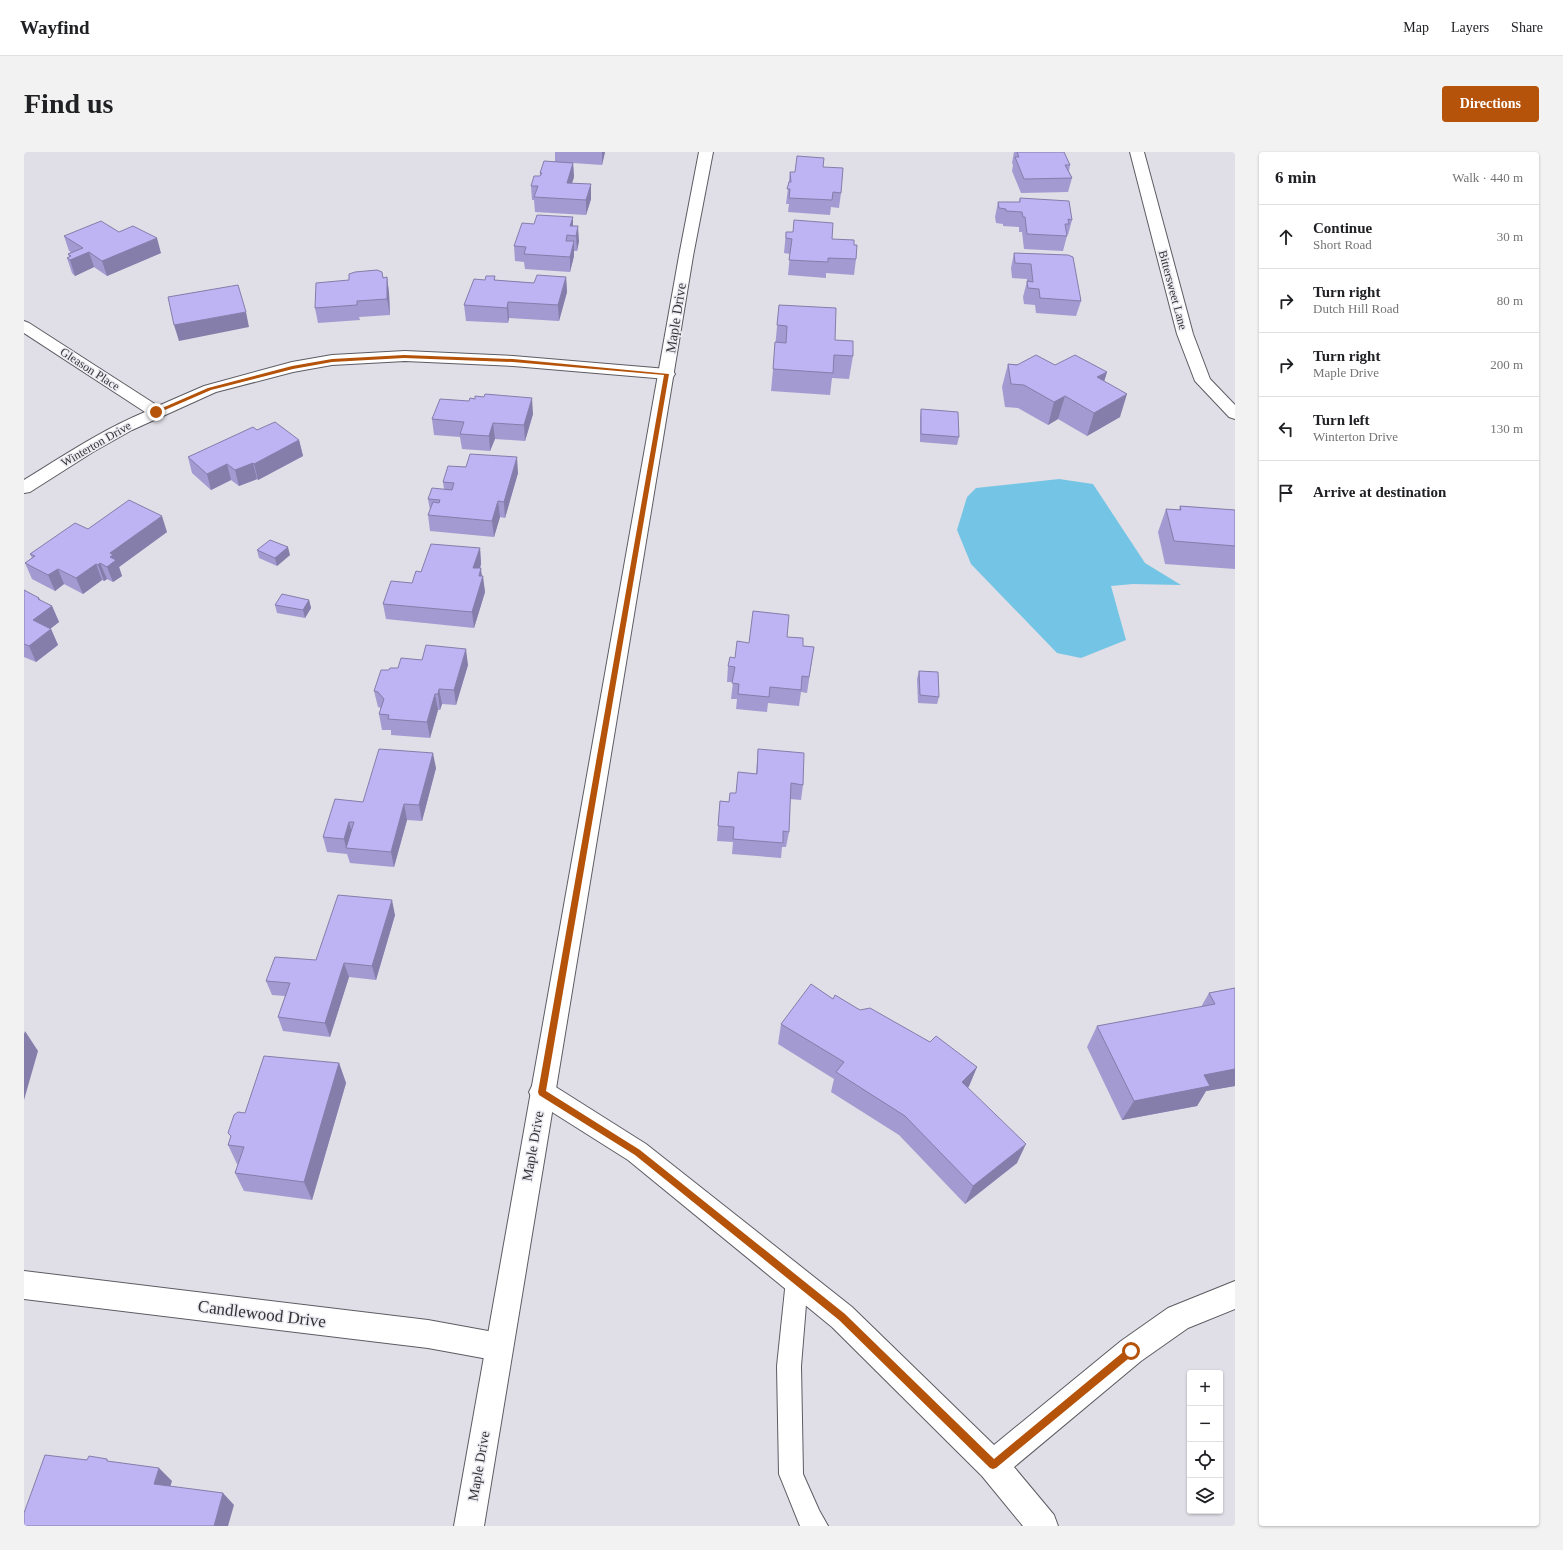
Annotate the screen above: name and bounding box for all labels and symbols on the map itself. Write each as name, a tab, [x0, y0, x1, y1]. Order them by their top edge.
street label: Bittersweet Lane	[1156, 249, 1190, 331]
street label: Maple Drive	[663, 282, 689, 354]
street label: Gleason Place	[58, 345, 122, 393]
route end	[147, 403, 165, 421]
street label: Winterton Drive	[59, 418, 133, 470]
street label: Maple Drive	[519, 1110, 547, 1182]
street label: Candlewood Drive	[197, 1297, 327, 1331]
route start	[1122, 1342, 1140, 1360]
street label: Maple Drive	[465, 1430, 493, 1502]

